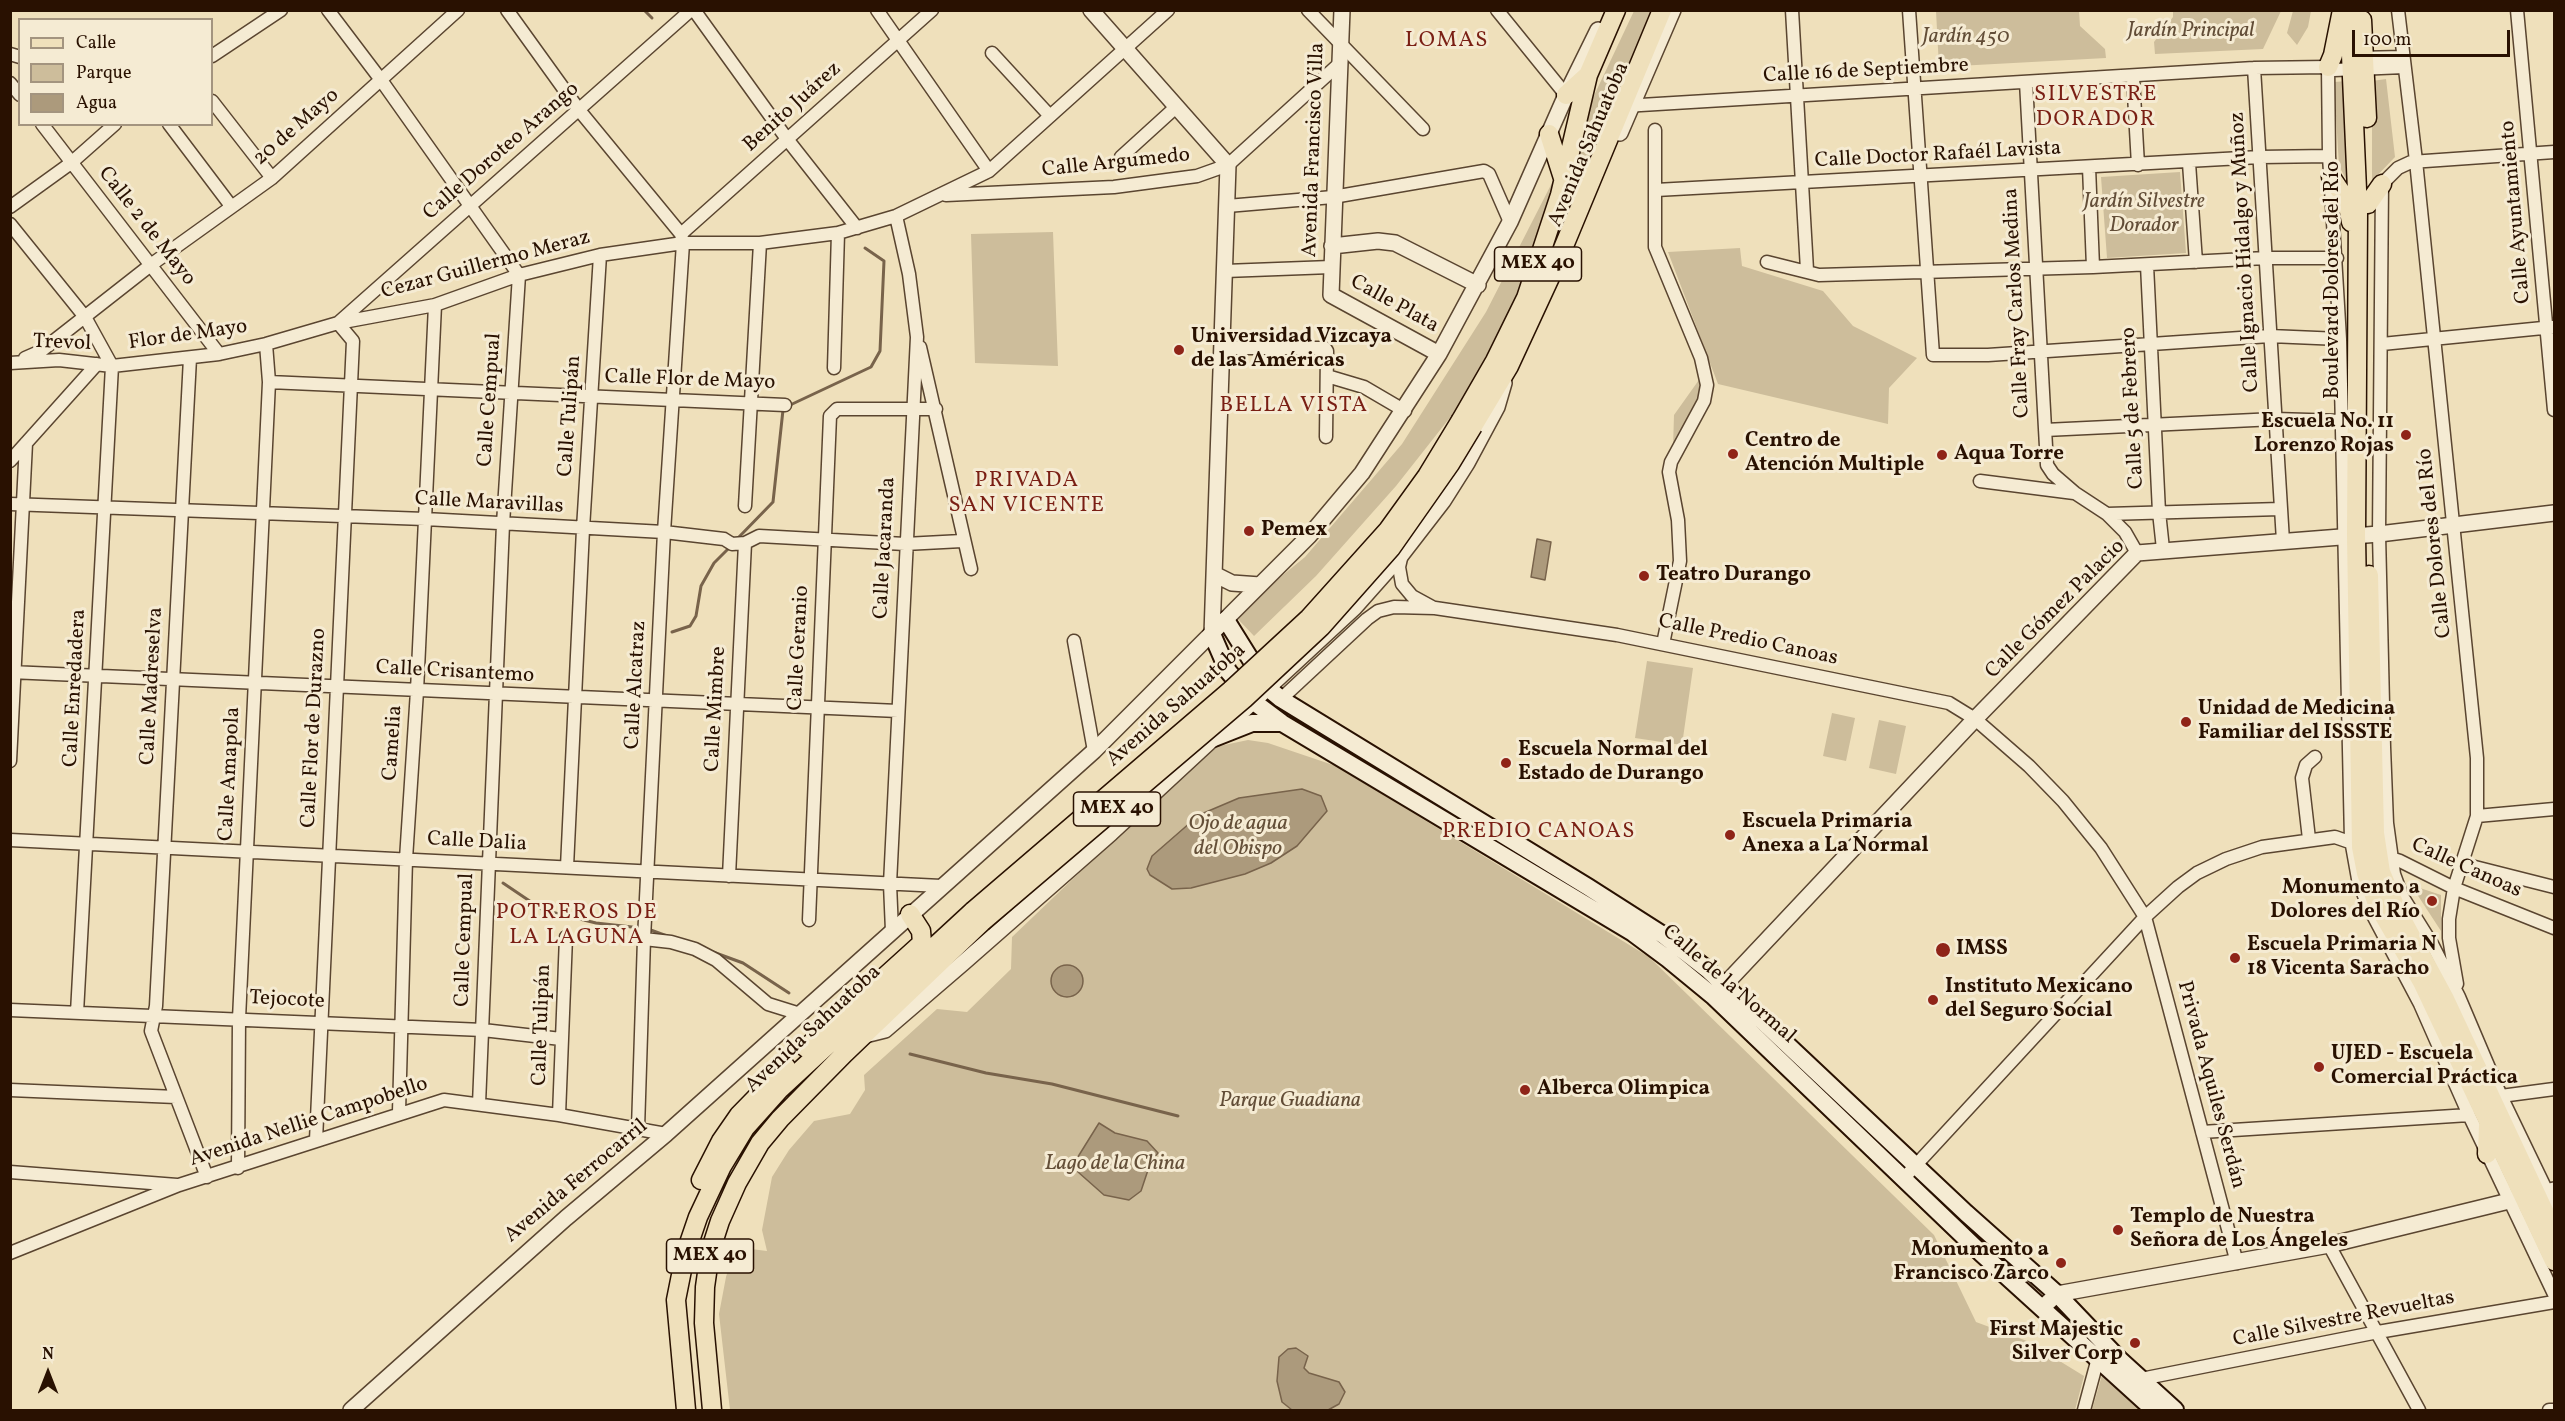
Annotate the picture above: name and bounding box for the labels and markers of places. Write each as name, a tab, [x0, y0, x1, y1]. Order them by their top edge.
place label: Universidad Vizcaya de las Américas	[1191, 325, 1392, 375]
marker: Universidad Vizcaya de las Américas	[1172, 343, 1186, 357]
place label: Escuela No. 11 Lorenzo Rojas	[2254, 410, 2394, 460]
marker: Escuela No. 11 Lorenzo Rojas	[2399, 428, 2413, 442]
place label: Centro de Atención Multiple	[1745, 429, 1924, 479]
place label: Aqua Torre	[1954, 442, 2064, 468]
marker: Centro de Atención Multiple	[1726, 447, 1740, 461]
marker: Aqua Torre	[1935, 448, 1949, 462]
place label: Pemex	[1261, 518, 1327, 544]
marker: Pemex	[1242, 524, 1256, 538]
place label: Teatro Durango	[1656, 563, 1811, 589]
marker: Teatro Durango	[1637, 569, 1651, 583]
place label: Unidad de Medicina Familiar del ISSSTE	[2198, 697, 2395, 747]
marker: Unidad de Medicina Familiar del ISSSTE	[2179, 715, 2193, 729]
place label: Escuela Normal del Estado de Durango	[1518, 738, 1708, 788]
marker: Escuela Normal del Estado de Durango	[1499, 756, 1513, 770]
place label: Escuela Primaria Anexa a La Normal	[1742, 810, 1929, 860]
marker: Escuela Primaria Anexa a La Normal	[1723, 828, 1737, 842]
place label: Monumento a Dolores del Río	[2270, 876, 2420, 926]
marker: Monumento a Dolores del Río	[2425, 894, 2439, 908]
place label: Escuela Primaria N 18 Vicenta Saracho	[2247, 933, 2437, 983]
place label: IMSS	[1956, 937, 2008, 963]
marker: IMSS	[1934, 941, 1952, 959]
marker: Escuela Primaria N 18 Vicenta Saracho	[2228, 951, 2242, 965]
place label: Instituto Mexicano del Seguro Social	[1945, 975, 2133, 1025]
marker: Instituto Mexicano del Seguro Social	[1926, 993, 1940, 1007]
place label: UJED - Escuela Comercial Práctica	[2331, 1042, 2518, 1092]
marker: UJED - Escuela Comercial Práctica	[2312, 1060, 2326, 1074]
place label: Alberca Olimpica	[1537, 1077, 1710, 1103]
marker: Alberca Olimpica	[1518, 1083, 1532, 1097]
place label: Templo de Nuestra Señora de Los Ángeles	[2130, 1205, 2348, 1255]
marker: Templo de Nuestra Señora de Los Ángeles	[2111, 1223, 2125, 1237]
place label: Monumento a Francisco Zarco	[1894, 1238, 2049, 1288]
marker: Monumento a Francisco Zarco	[2054, 1256, 2068, 1270]
place label: First Majestic Silver Corp	[1989, 1318, 2123, 1368]
marker: First Majestic Silver Corp	[2128, 1336, 2142, 1350]

